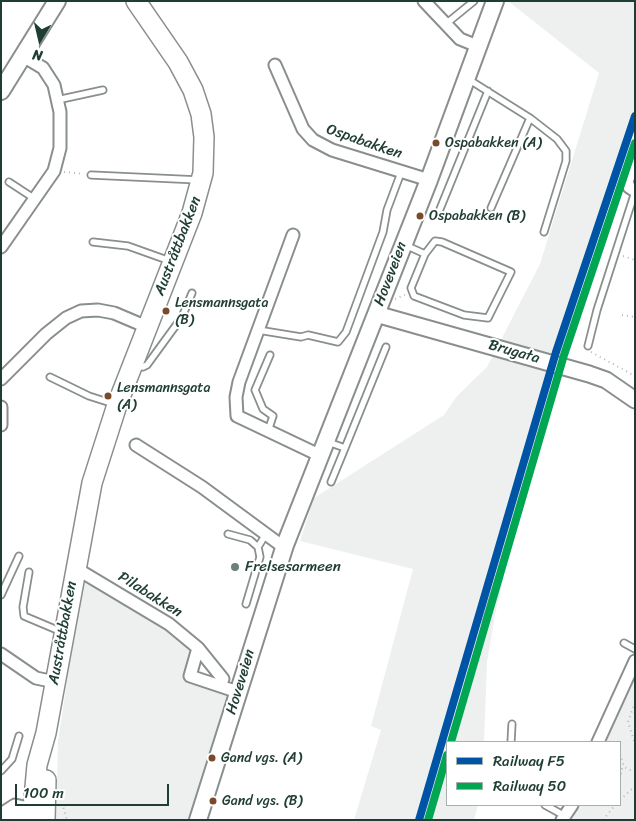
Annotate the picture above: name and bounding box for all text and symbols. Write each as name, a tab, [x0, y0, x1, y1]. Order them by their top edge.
north arrow	[15, 15, 65, 65]
text: N	[31, 42, 44, 68]
street label: Ospabakken	[324, 121, 404, 163]
place label: Ospabakken (A)	[445, 135, 541, 151]
marker: Ospabakken (A)	[431, 138, 441, 148]
street label: Austråttbakken	[151, 194, 205, 298]
place label: Ospabakken (B)	[429, 208, 525, 224]
marker: Ospabakken (B)	[415, 211, 425, 221]
street label: Hoveveien	[371, 239, 411, 309]
place label: Lensmannsgata (B)	[175, 295, 269, 328]
marker: Lensmannsgata (B)	[161, 306, 171, 316]
street label: Brugata	[486, 336, 542, 368]
place label: Lensmannsgata (A)	[117, 380, 211, 412]
marker: Lensmannsgata (A)	[103, 391, 113, 401]
place label: Frelsesarmeen	[245, 558, 341, 576]
marker: Frelsesarmeen	[229, 561, 241, 573]
street label: Pilabakken	[115, 568, 185, 622]
street label: Austråttbakken	[45, 580, 81, 686]
street label: Hoveveien	[223, 647, 259, 717]
legend	[446, 741, 621, 806]
text: Railway F5	[493, 748, 565, 774]
place label: Gand vgs. (A)	[221, 750, 302, 766]
marker: Gand vgs. (A)	[207, 753, 217, 763]
text: Railway 50	[493, 773, 566, 799]
scale bar	[18, 774, 171, 806]
text: 100 m	[23, 780, 64, 806]
place label: Gand vgs. (B)	[222, 793, 302, 809]
marker: Gand vgs. (B)	[208, 796, 218, 806]

